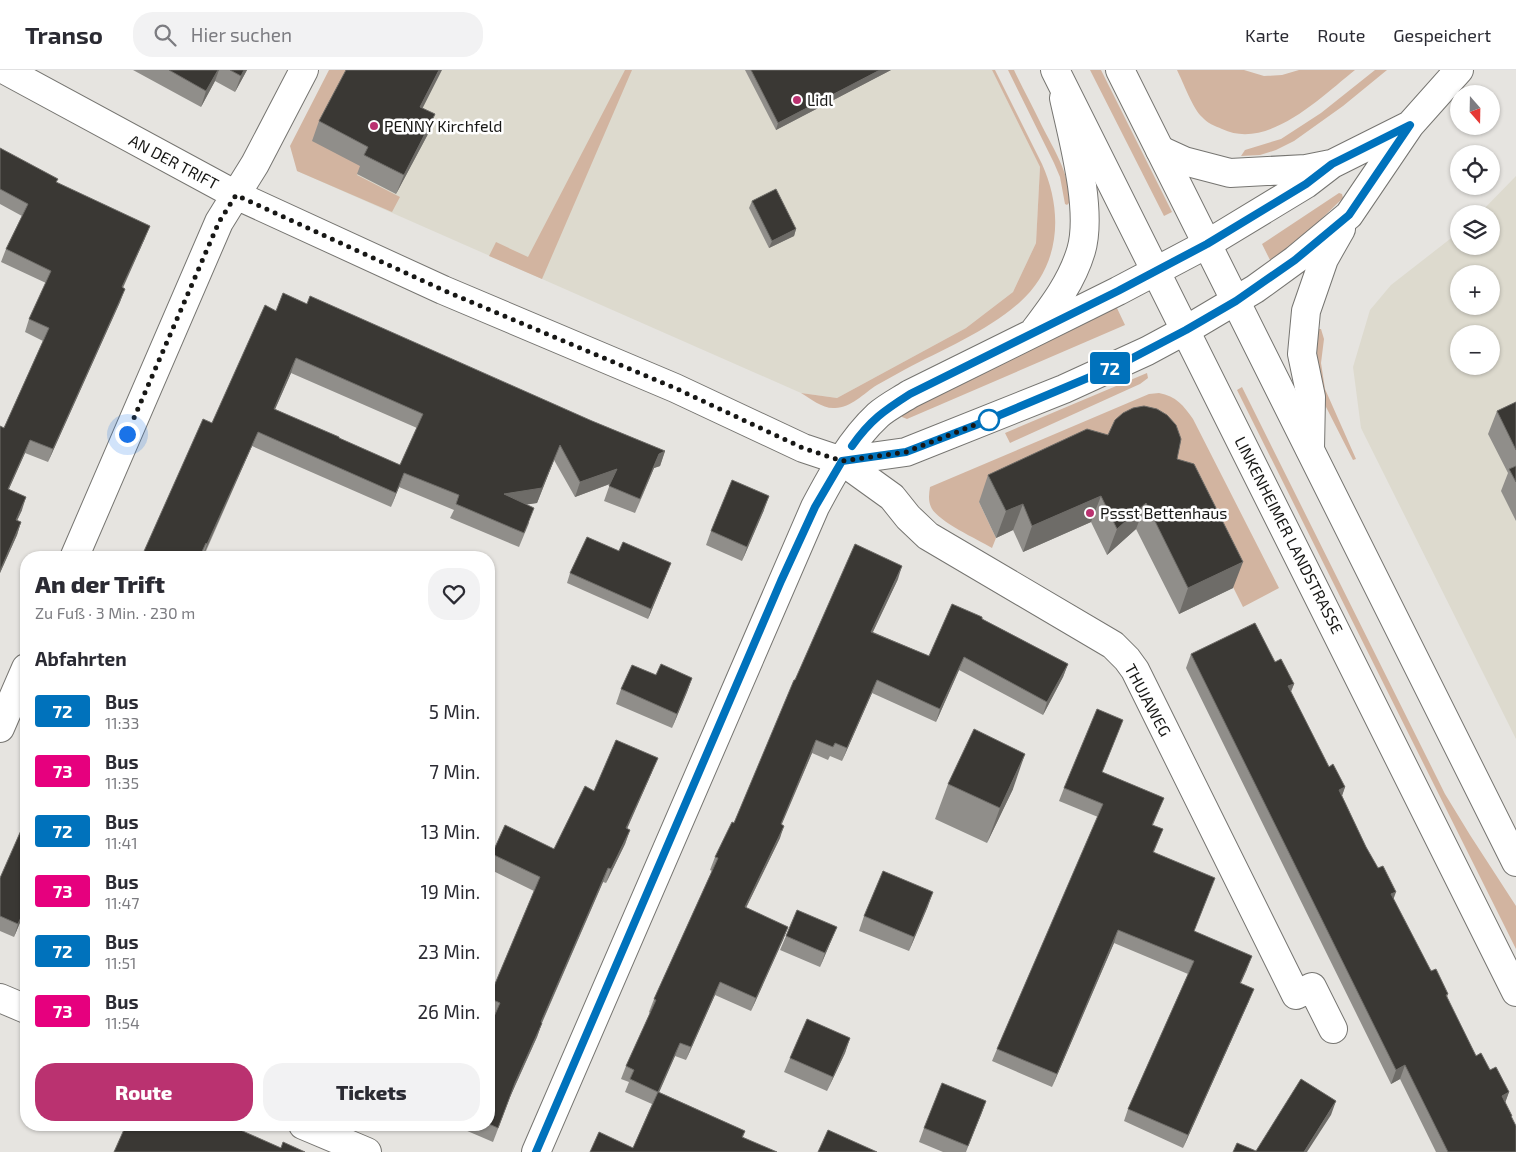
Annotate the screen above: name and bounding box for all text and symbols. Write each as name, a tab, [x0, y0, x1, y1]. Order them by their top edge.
search box	[133, 12, 483, 57]
text: Transo	[25, 20, 103, 49]
icon: search	[151, 21, 179, 49]
text: Hier suchen	[191, 23, 292, 46]
text: Karte	[1245, 24, 1289, 46]
text: Route	[1317, 24, 1365, 46]
text: Gespeichert	[1393, 24, 1491, 46]
north arrow	[1450, 85, 1500, 135]
map controls	[1450, 85, 1500, 375]
place label: Lidl	[807, 90, 833, 109]
marker: Lidl	[791, 94, 803, 106]
place label: PENNY Kirchfeld	[384, 116, 502, 135]
marker: PENNY Kirchfeld	[368, 120, 380, 132]
street label: AN DER TRIFT	[126, 130, 222, 193]
button: locate	[1450, 145, 1500, 195]
button: layers	[1450, 205, 1500, 255]
button: +	[1450, 265, 1500, 315]
button: −	[1450, 325, 1500, 375]
line badge: 72	[1088, 352, 1132, 384]
text: 72	[1100, 357, 1120, 379]
unlabelled marker	[978, 409, 1000, 431]
your location	[115, 422, 140, 447]
street label: LINKENHEIMER LANDSTRASSE	[1231, 433, 1348, 637]
place label: Pssst Bettenhaus	[1100, 503, 1227, 522]
marker: Pssst Bettenhaus	[1084, 507, 1096, 519]
button: heart	[428, 568, 480, 620]
text: An der Trift	[35, 569, 165, 598]
text: Zu Fuß · 3 Min. · 230 m	[35, 603, 195, 622]
text: Abfahrten	[35, 647, 127, 670]
street label: THUJAWEG	[1121, 660, 1175, 739]
text: Bus	[105, 690, 139, 713]
text: 72	[53, 700, 72, 722]
text: 5 Min.	[429, 700, 480, 723]
text: 11:33	[105, 713, 139, 732]
text: Bus	[105, 750, 139, 773]
text: 73	[53, 760, 72, 782]
text: 7 Min.	[429, 760, 480, 783]
text: 11:35	[105, 773, 139, 792]
text: Bus	[105, 810, 139, 833]
text: 72	[53, 820, 72, 842]
text: 13 Min.	[421, 820, 480, 843]
text: 11:41	[105, 833, 138, 852]
text: Bus	[105, 870, 139, 893]
text: 73	[53, 880, 72, 902]
text: 19 Min.	[421, 880, 480, 903]
text: 11:47	[105, 893, 140, 912]
text: Bus	[105, 930, 139, 953]
text: 72	[53, 940, 72, 962]
text: 23 Min.	[418, 940, 480, 963]
text: 11:51	[105, 953, 136, 972]
text: Bus	[105, 990, 139, 1013]
text: 73	[53, 1000, 72, 1022]
text: 26 Min.	[417, 1000, 480, 1023]
text: 11:54	[105, 1013, 140, 1032]
button: Route	[35, 1063, 253, 1121]
button: Tickets	[263, 1063, 480, 1121]

